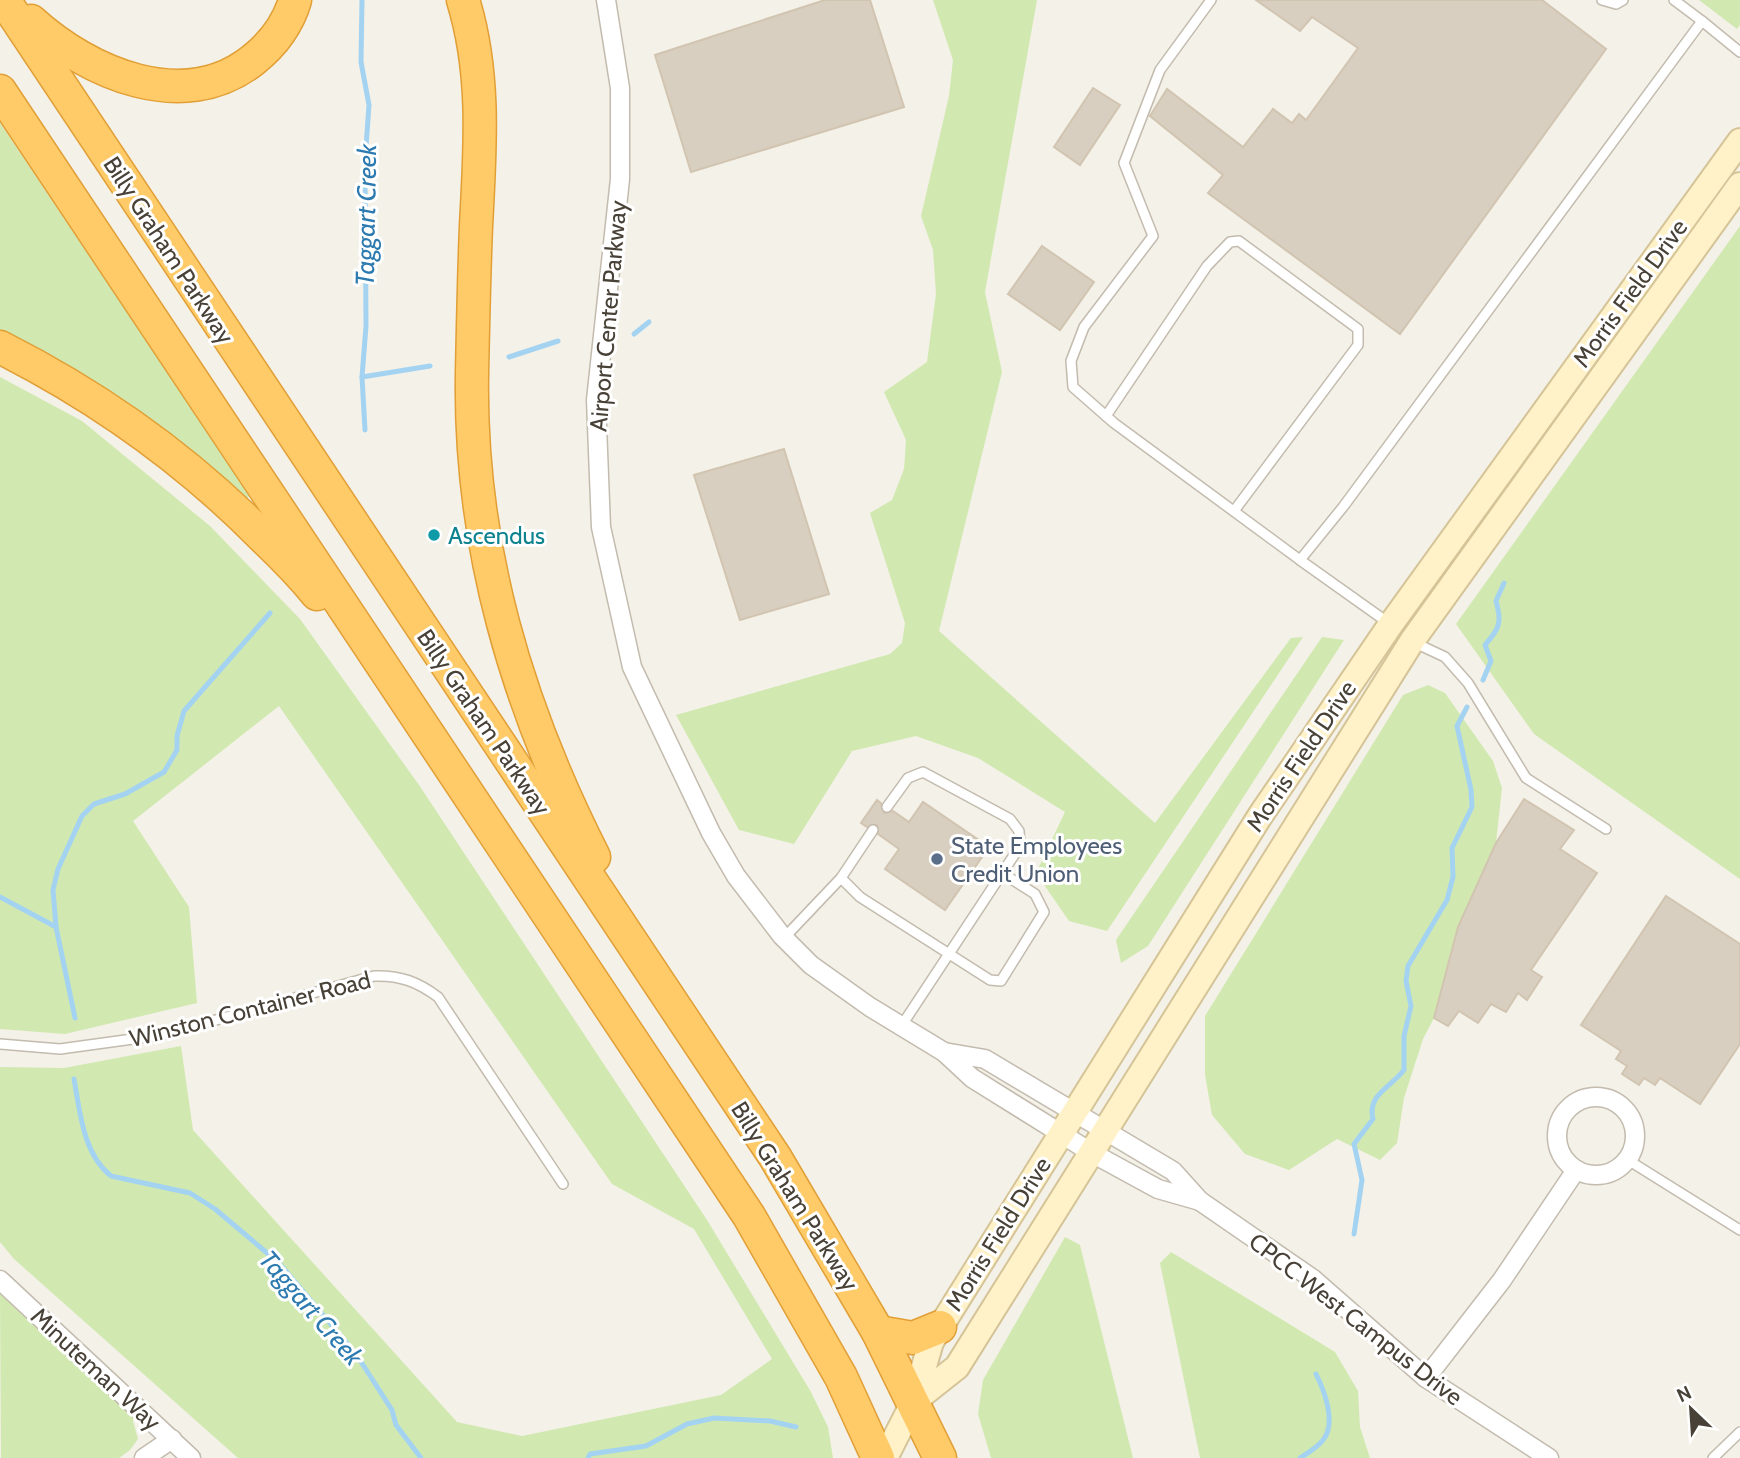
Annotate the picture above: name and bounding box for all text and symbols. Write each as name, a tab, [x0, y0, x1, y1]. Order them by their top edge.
water label: Taggart Creek	[349, 143, 383, 286]
street label: Billy Graham Parkway	[98, 151, 240, 349]
street label: Airport Center Parkway	[583, 199, 633, 433]
street label: Morris Field Drive	[1567, 213, 1693, 373]
place label: Ascendus	[448, 521, 545, 550]
marker: Ascendus	[426, 527, 442, 543]
street label: Billy Graham Parkway	[411, 624, 557, 820]
street label: Morris Field Drive	[1240, 675, 1362, 837]
place label: State Employees Credit Union	[951, 831, 1122, 888]
marker: State Employees Credit Union	[929, 851, 945, 867]
street label: Winston Container Road	[126, 965, 374, 1053]
street label: Billy Graham Parkway	[725, 1096, 865, 1296]
street label: Morris Field Drive	[939, 1152, 1057, 1316]
street label: CPCC West Campus Drive	[1243, 1227, 1469, 1411]
water label: Taggart Creek	[252, 1244, 370, 1373]
street label: Minuteman Way	[25, 1301, 167, 1437]
north arrow	[1656, 1374, 1726, 1444]
text: N	[1673, 1381, 1695, 1407]

